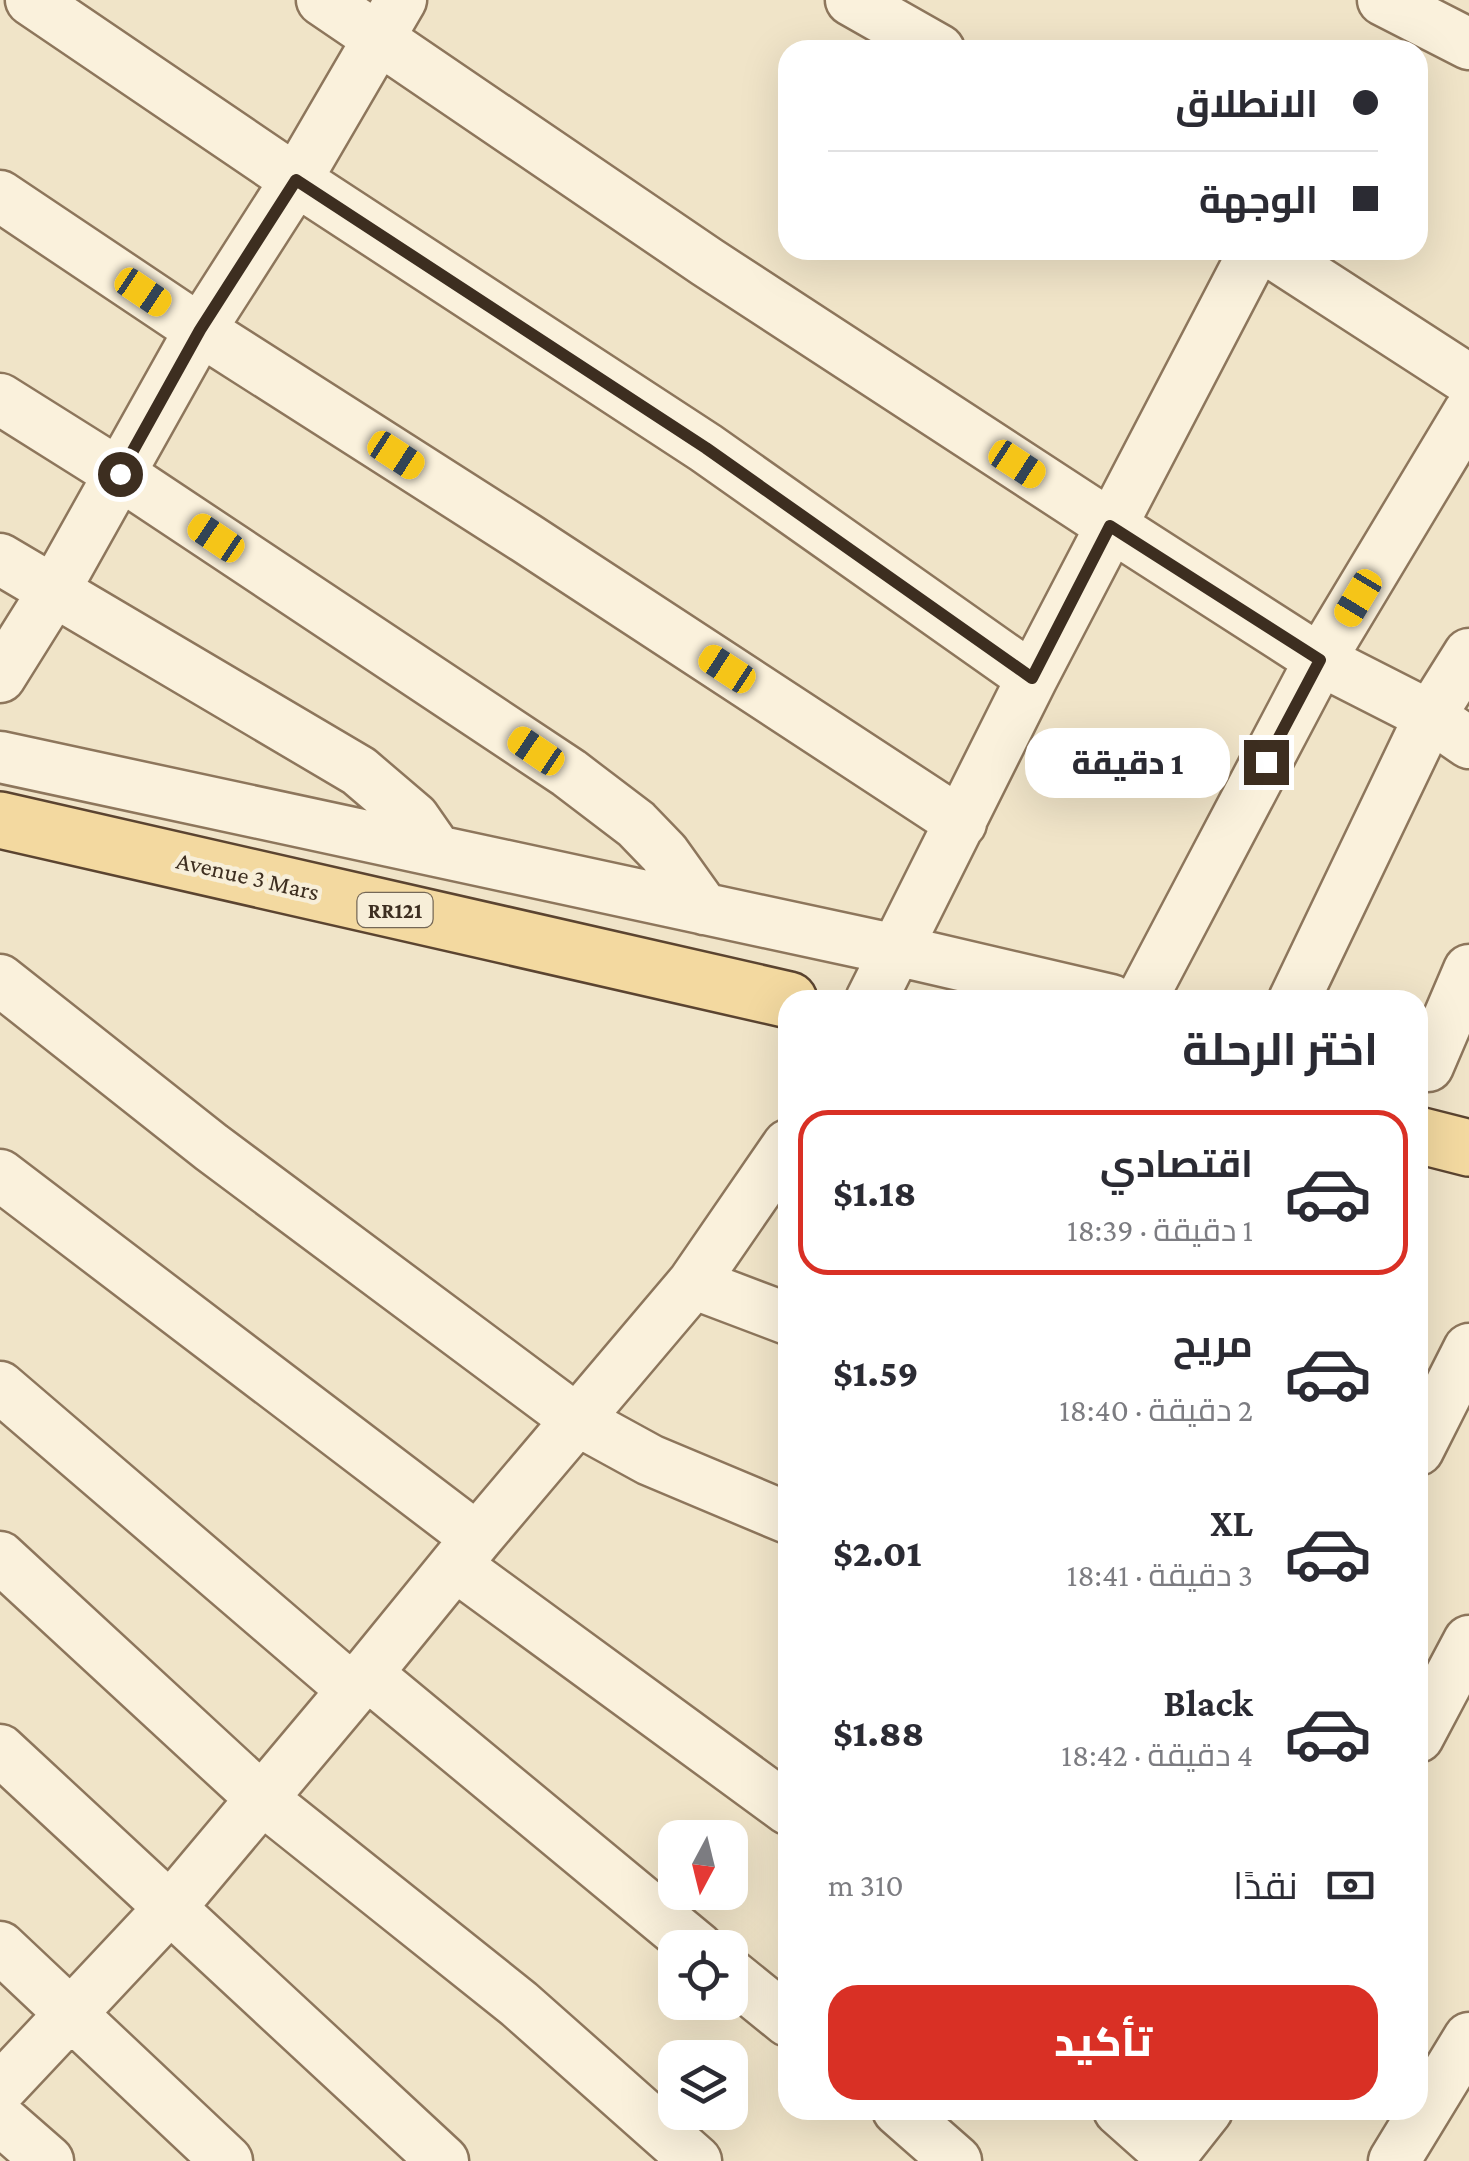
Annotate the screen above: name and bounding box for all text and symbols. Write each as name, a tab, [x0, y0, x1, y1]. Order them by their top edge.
text: الانطلاق	[1175, 83, 1318, 125]
text: الوجهة	[1199, 179, 1318, 221]
car	[110, 263, 176, 321]
car	[363, 426, 429, 484]
car	[984, 435, 1050, 493]
route start	[98, 452, 143, 497]
car	[183, 509, 249, 567]
car	[1330, 565, 1386, 631]
car	[694, 640, 760, 698]
car	[503, 722, 569, 780]
callout: 1 دقيقة	[1026, 727, 1231, 797]
route end	[1244, 740, 1289, 785]
text: 1 دقيقة	[1072, 745, 1183, 781]
street label: Avenue 3 Mars	[174, 846, 322, 906]
road number: RR121	[358, 893, 432, 927]
text: اختر الرحلة	[1182, 1025, 1378, 1075]
text: اقتصادي	[1100, 1143, 1253, 1185]
icon: car	[1283, 1148, 1373, 1238]
text: $1.18	[833, 1172, 916, 1214]
text: 1 دقيقة · 18:39	[1067, 1212, 1253, 1248]
text: مريح	[1173, 1323, 1253, 1365]
icon: car	[1283, 1328, 1373, 1418]
text: $1.59	[833, 1352, 919, 1394]
text: 2 دقيقة · 18:40	[1059, 1392, 1253, 1428]
text: XL	[1210, 1502, 1253, 1544]
icon: car	[1283, 1508, 1373, 1598]
text: $2.01	[833, 1532, 921, 1574]
text: 3 دقيقة · 18:41	[1067, 1557, 1253, 1593]
text: Black	[1164, 1682, 1253, 1724]
icon: car	[1283, 1688, 1373, 1778]
text: $1.88	[833, 1712, 924, 1754]
text: 4 دقيقة · 18:42	[1061, 1737, 1253, 1773]
north arrow	[658, 1820, 748, 1910]
map controls	[658, 1820, 748, 2130]
icon: cash	[1323, 1858, 1378, 1913]
text: نقدًا	[1233, 1865, 1298, 1907]
text: 310 m	[828, 1867, 904, 1903]
button: locate	[658, 1930, 748, 2020]
button: تأكيد	[828, 1985, 1378, 2100]
button: layers	[658, 2040, 748, 2130]

